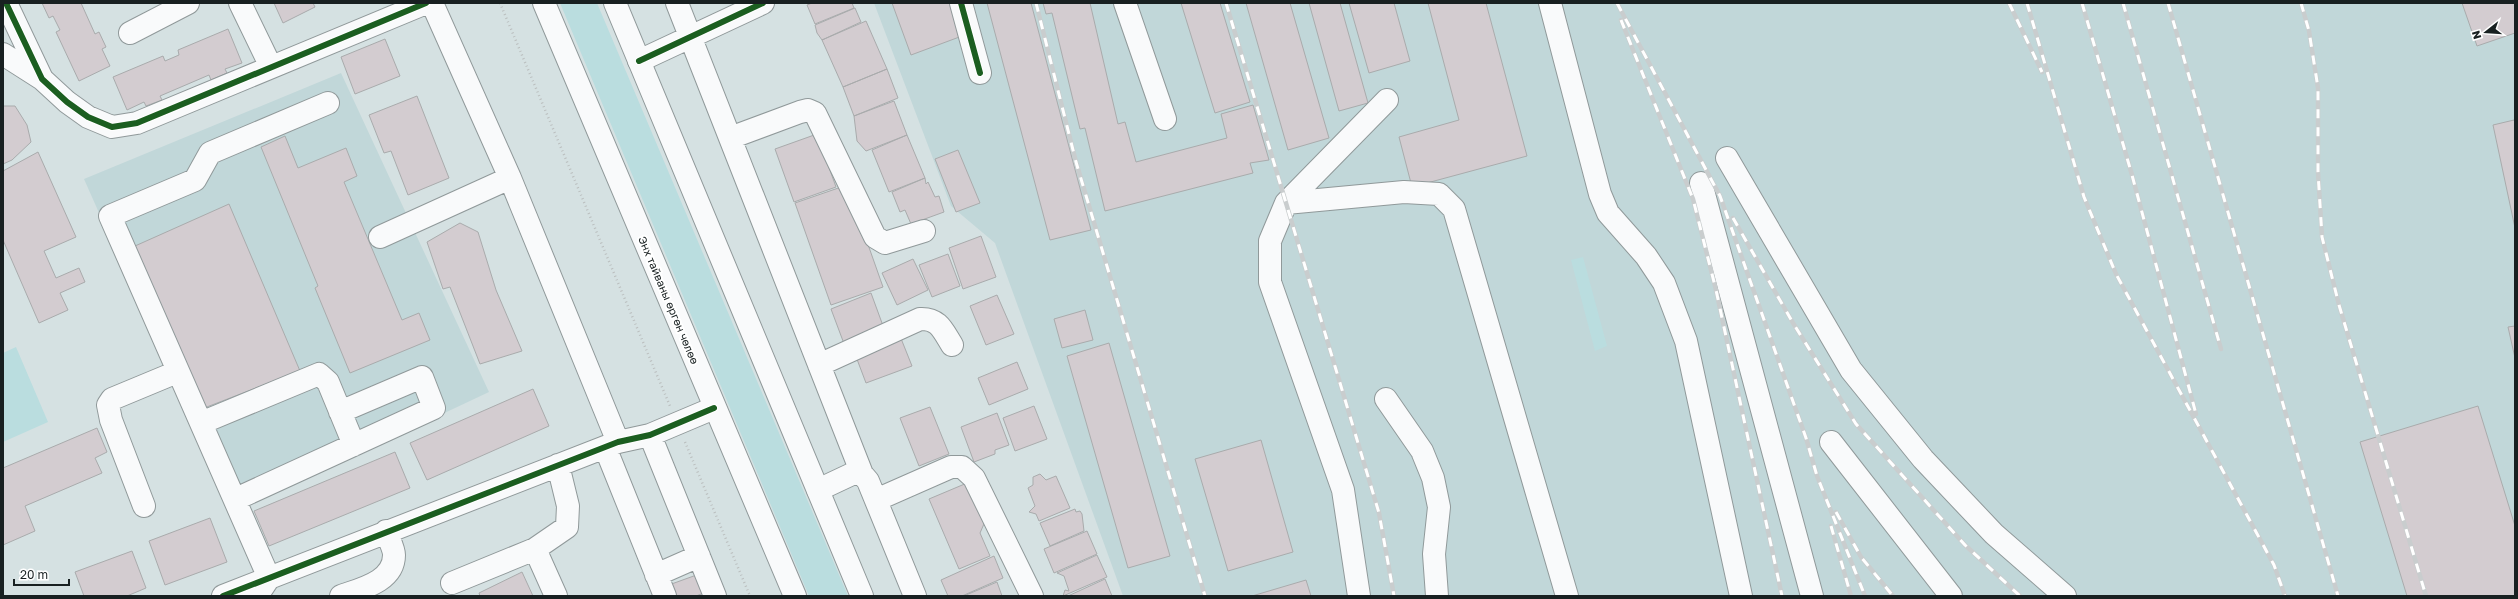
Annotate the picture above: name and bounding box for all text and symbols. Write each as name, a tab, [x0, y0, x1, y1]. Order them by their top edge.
north arrow	[2466, 12, 2506, 52]
text: N	[2469, 29, 2483, 41]
street label: Энх тайваны өргөн чөлөө	[636, 234, 702, 366]
scale bar	[14, 561, 69, 587]
text: 20 m	[20, 567, 48, 582]

